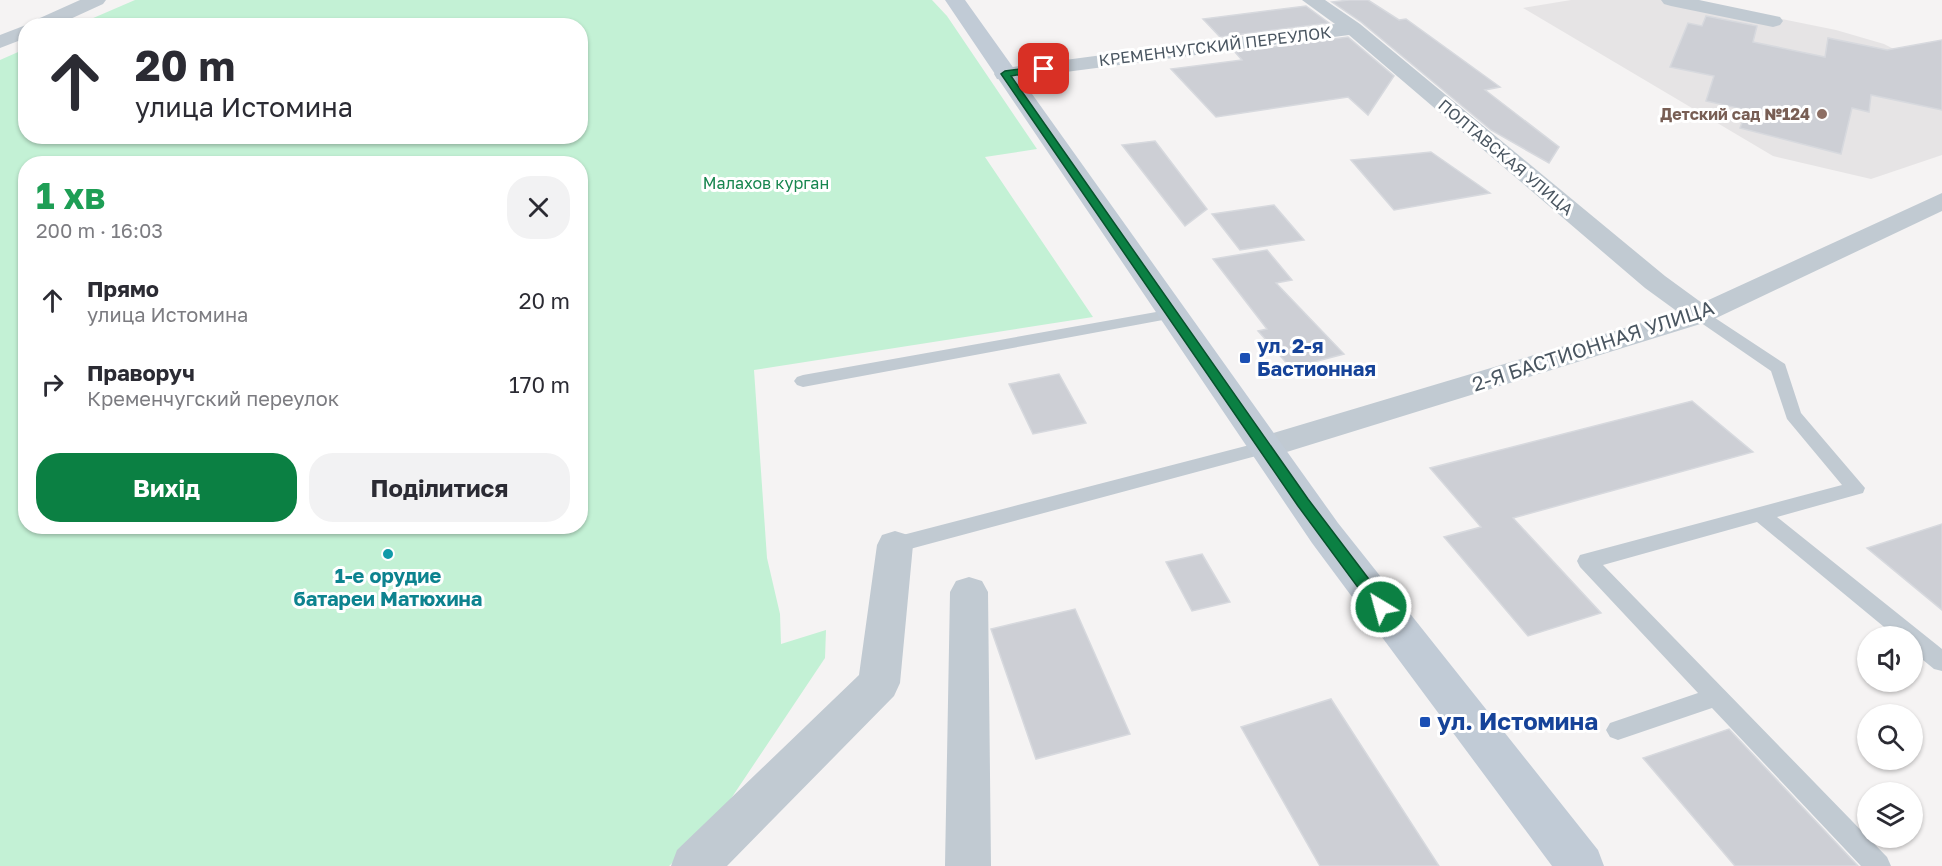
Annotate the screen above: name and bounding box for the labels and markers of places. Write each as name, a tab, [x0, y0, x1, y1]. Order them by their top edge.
pin	[1018, 43, 1069, 94]
place label: Детский сад №124	[1660, 104, 1810, 124]
marker: Детский сад №124	[1815, 107, 1829, 121]
place label: ул. 2-я Бастионная	[1257, 333, 1376, 380]
marker: ул. 2-я Бастионная	[1238, 351, 1252, 365]
marker: 1-е орудие батареи Матюхина	[381, 547, 395, 561]
place label: 1-е орудие батареи Матюхина	[294, 563, 482, 610]
place label: ул. Истомина	[1437, 706, 1598, 735]
marker: ул. Истомина	[1418, 715, 1432, 729]

